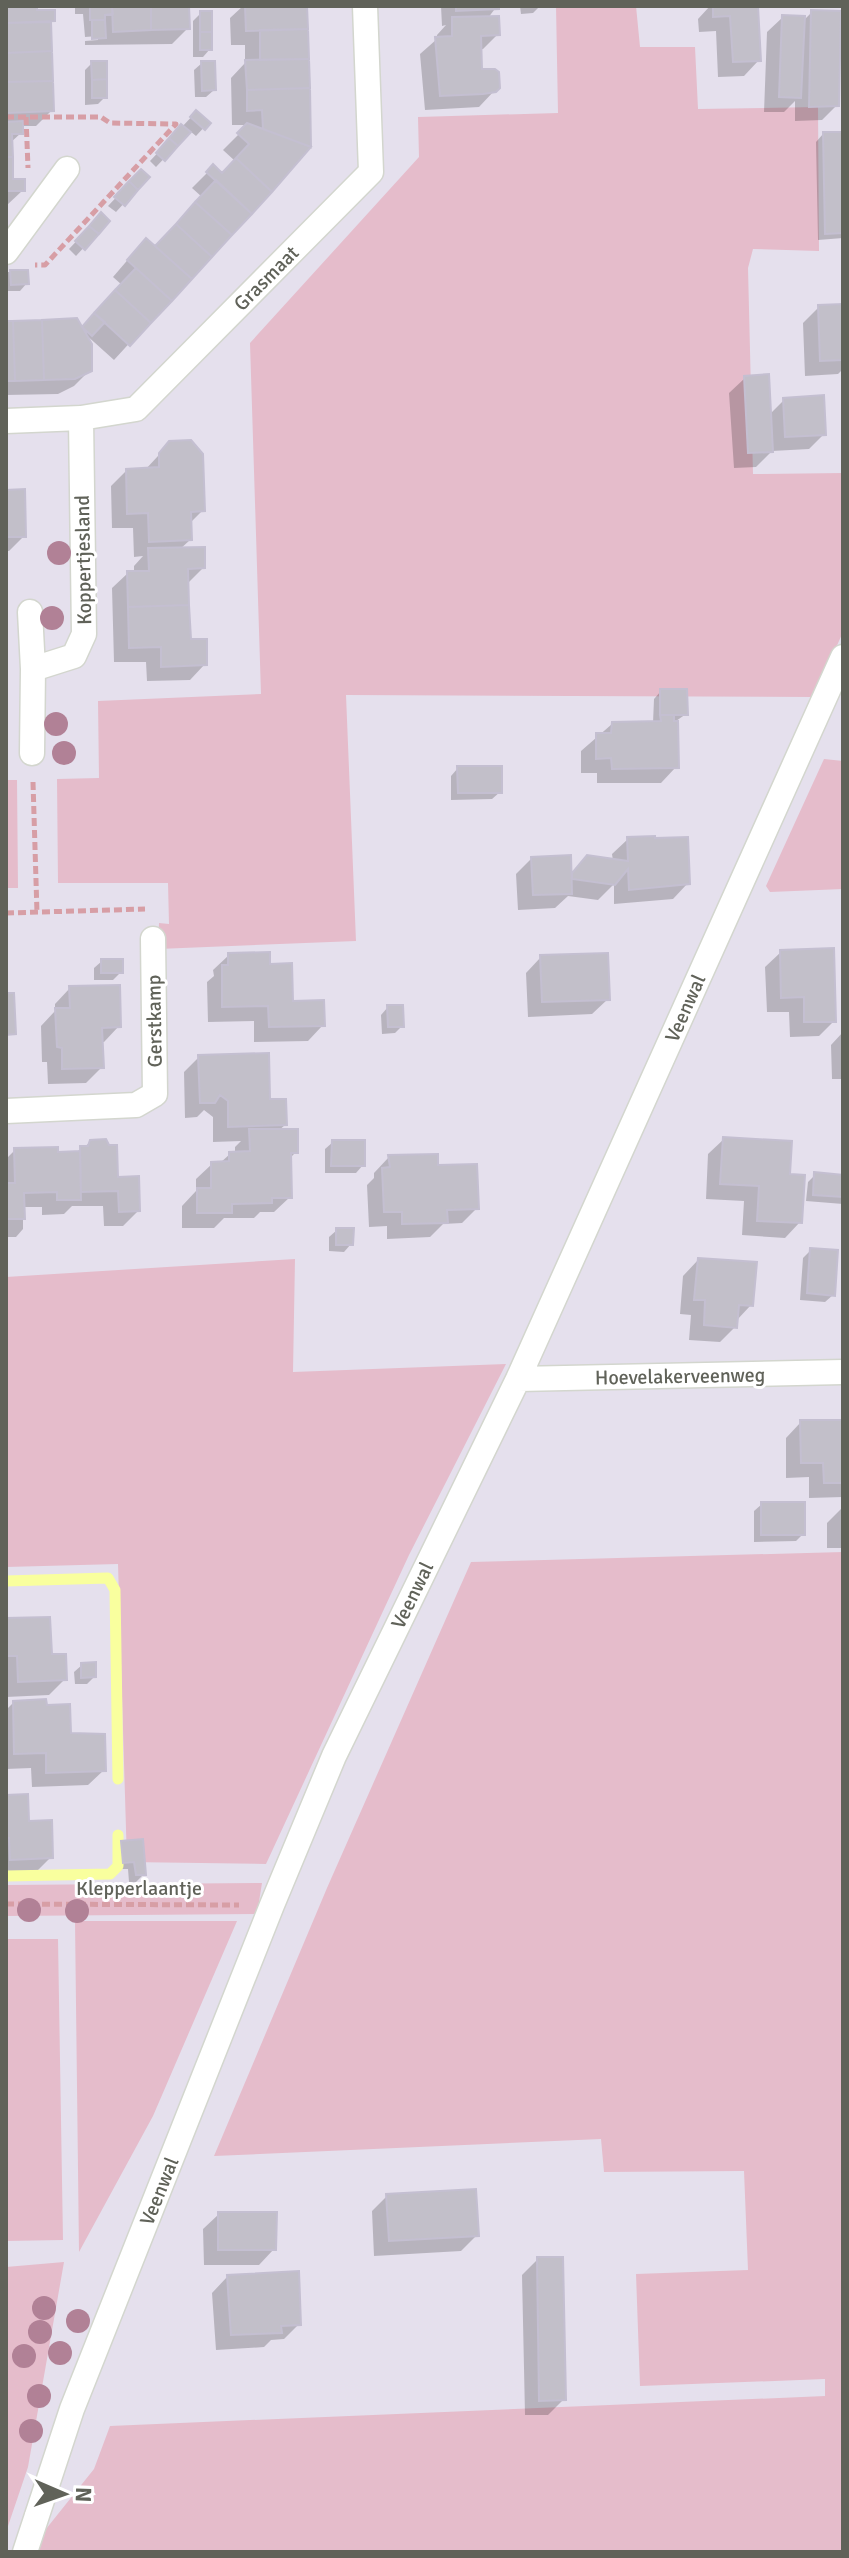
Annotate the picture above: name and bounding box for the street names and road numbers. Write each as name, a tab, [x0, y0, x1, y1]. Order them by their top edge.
street label: Grasmaat	[229, 241, 304, 316]
street label: Koppertjesland	[70, 495, 97, 625]
street label: Veenwal	[660, 970, 711, 1046]
street label: Gerstkamp	[141, 974, 168, 1068]
street label: Hoevelakerveenweg	[595, 1363, 765, 1390]
street label: Veenwal	[386, 1558, 439, 1633]
street label: Klepperlaantje	[76, 1876, 202, 1901]
street label: Veenwal	[135, 2153, 184, 2229]

